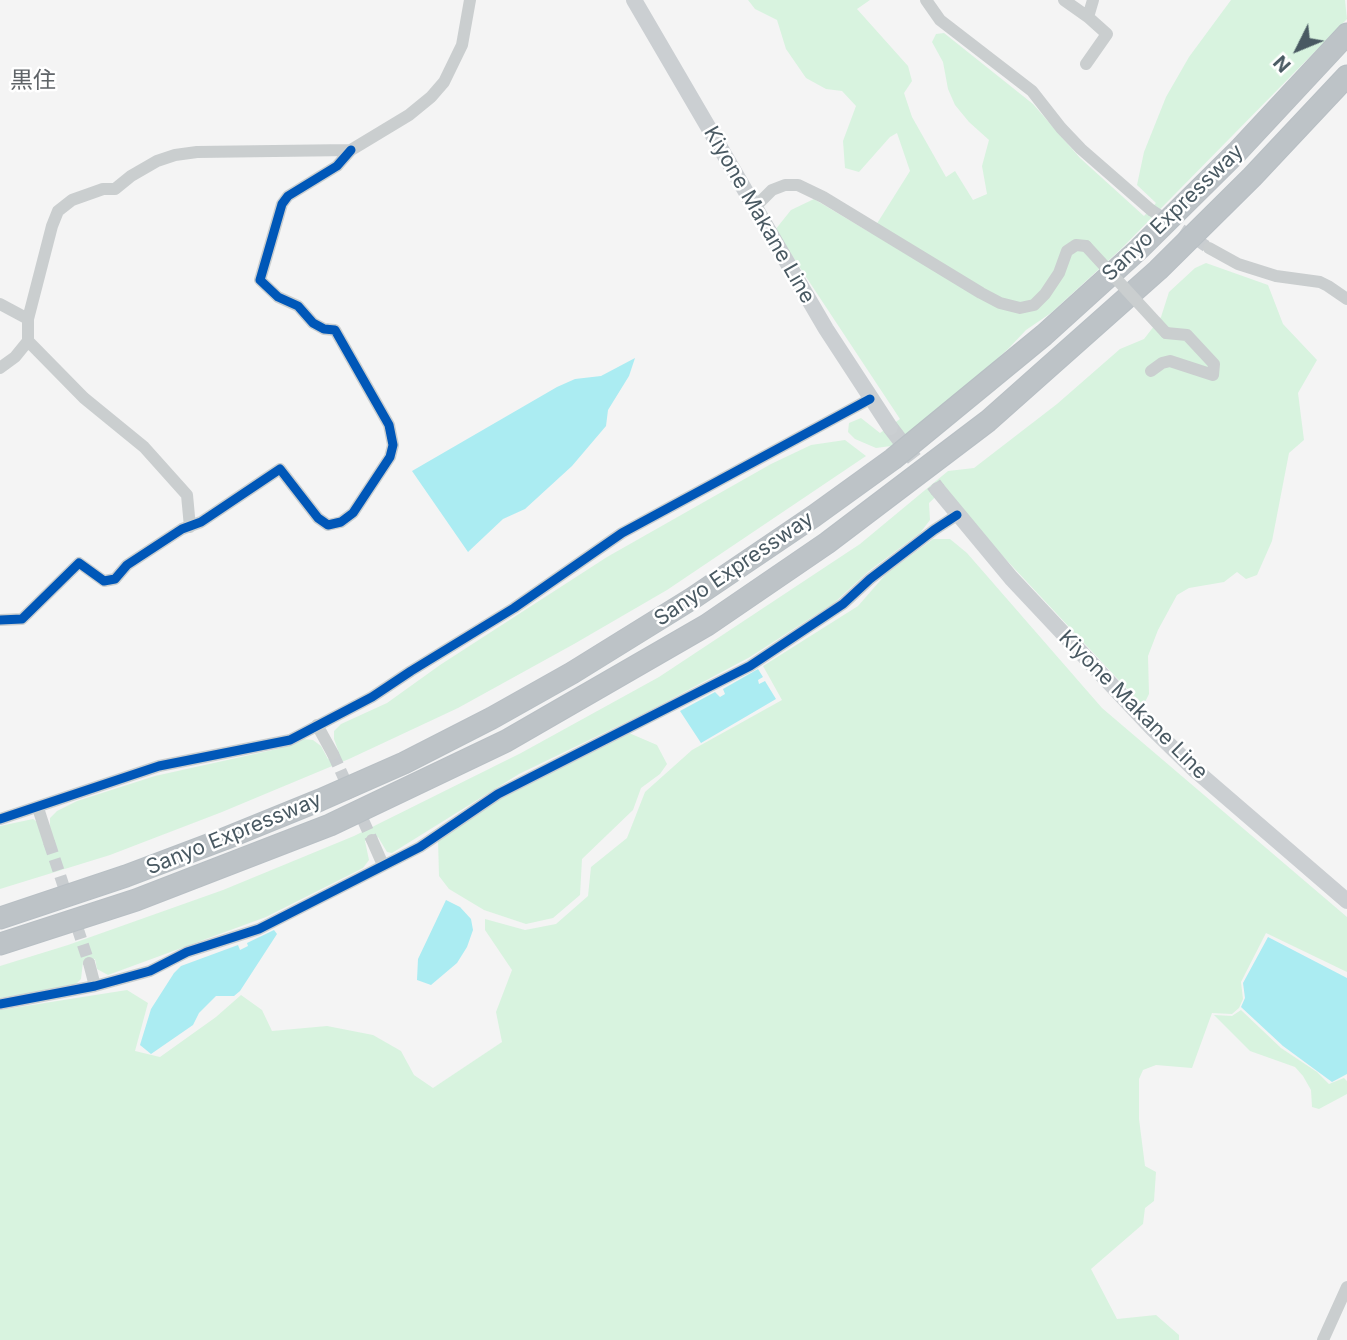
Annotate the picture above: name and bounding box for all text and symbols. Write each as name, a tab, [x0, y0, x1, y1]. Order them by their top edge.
north arrow	[1263, 14, 1333, 84]
text: N	[1269, 51, 1296, 77]
district label: 黒住	[10, 67, 56, 95]
street label: Kiyone Makane Line	[698, 122, 820, 308]
street label: Sanyo Expressway	[1097, 139, 1249, 287]
street label: Sanyo Expressway	[650, 506, 818, 632]
street label: Kiyone Makane Line	[1053, 625, 1213, 785]
street label: Sanyo Expressway	[143, 787, 325, 881]

